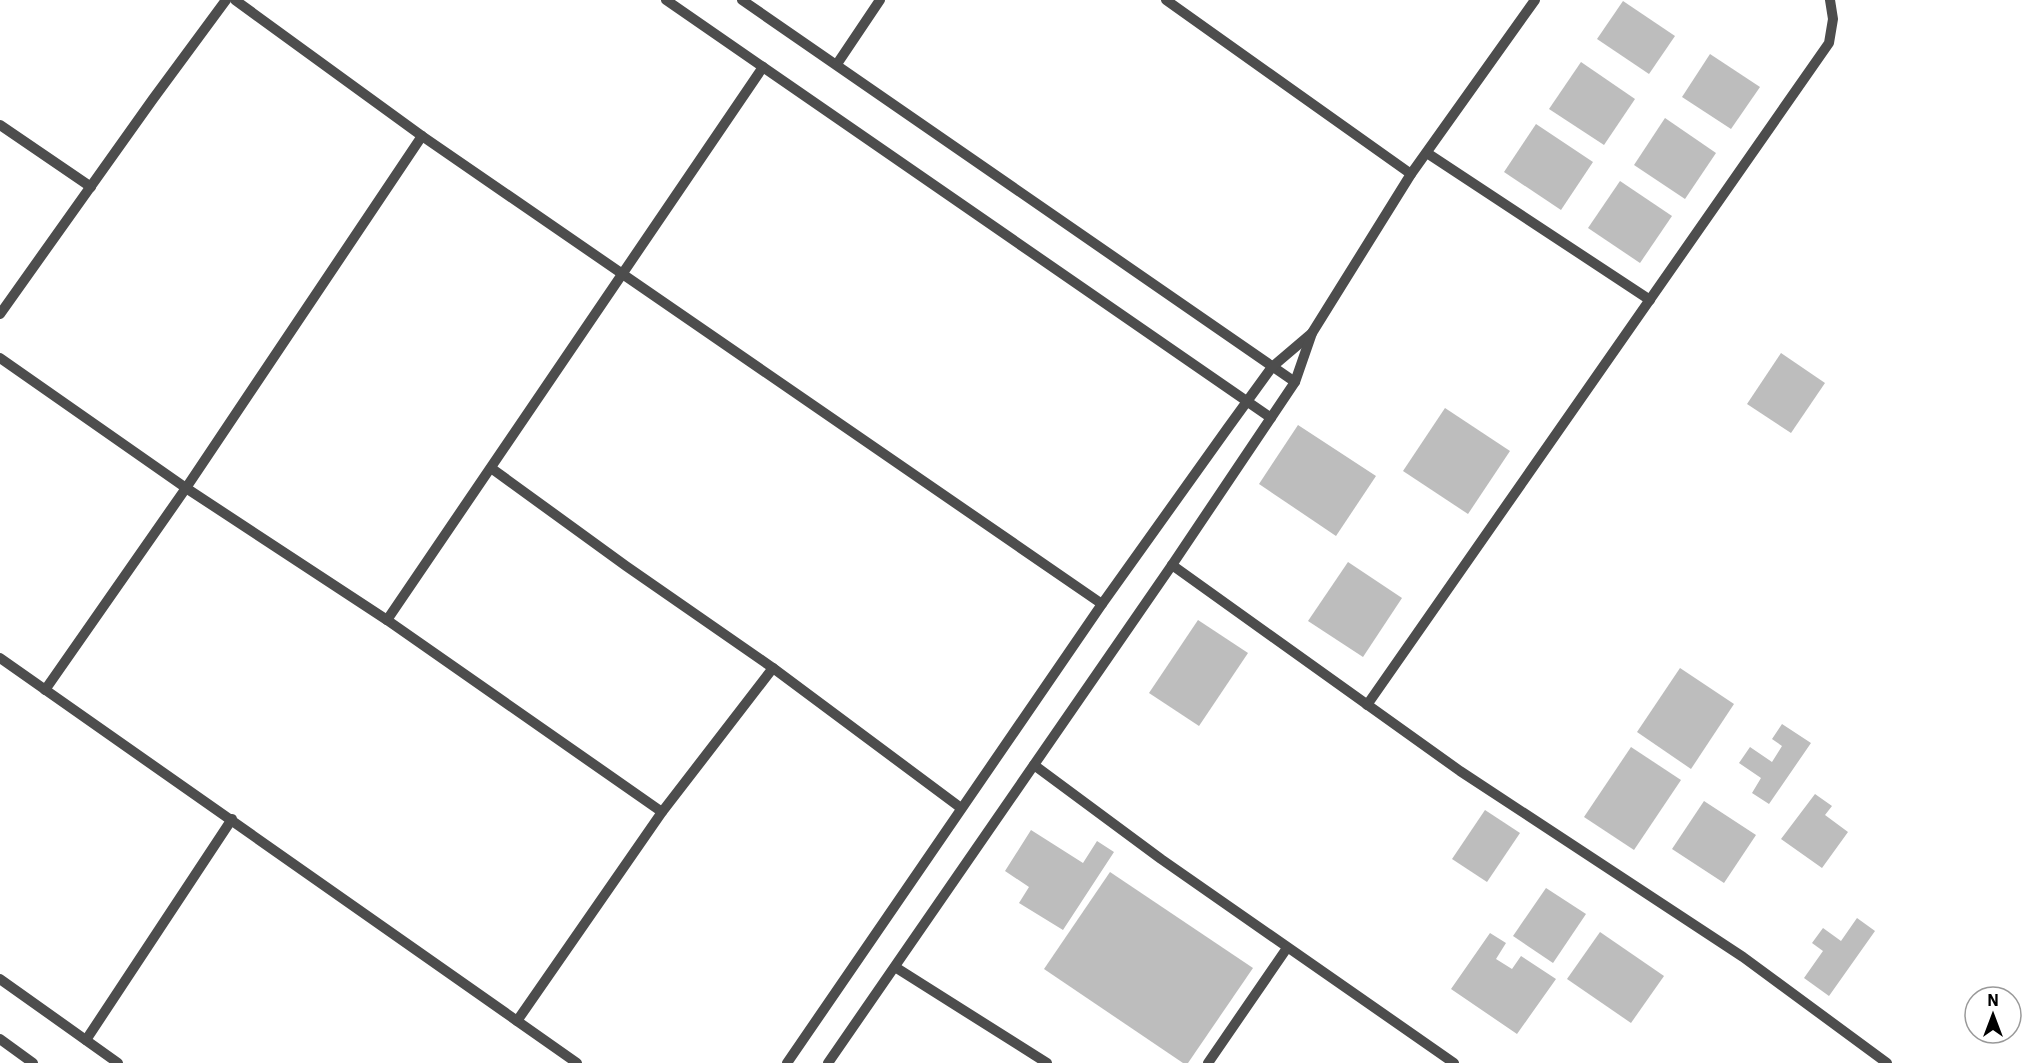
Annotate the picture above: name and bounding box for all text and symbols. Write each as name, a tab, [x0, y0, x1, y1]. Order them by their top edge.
north arrow	[1963, 985, 2023, 1045]
text: N	[1987, 990, 1999, 1010]

